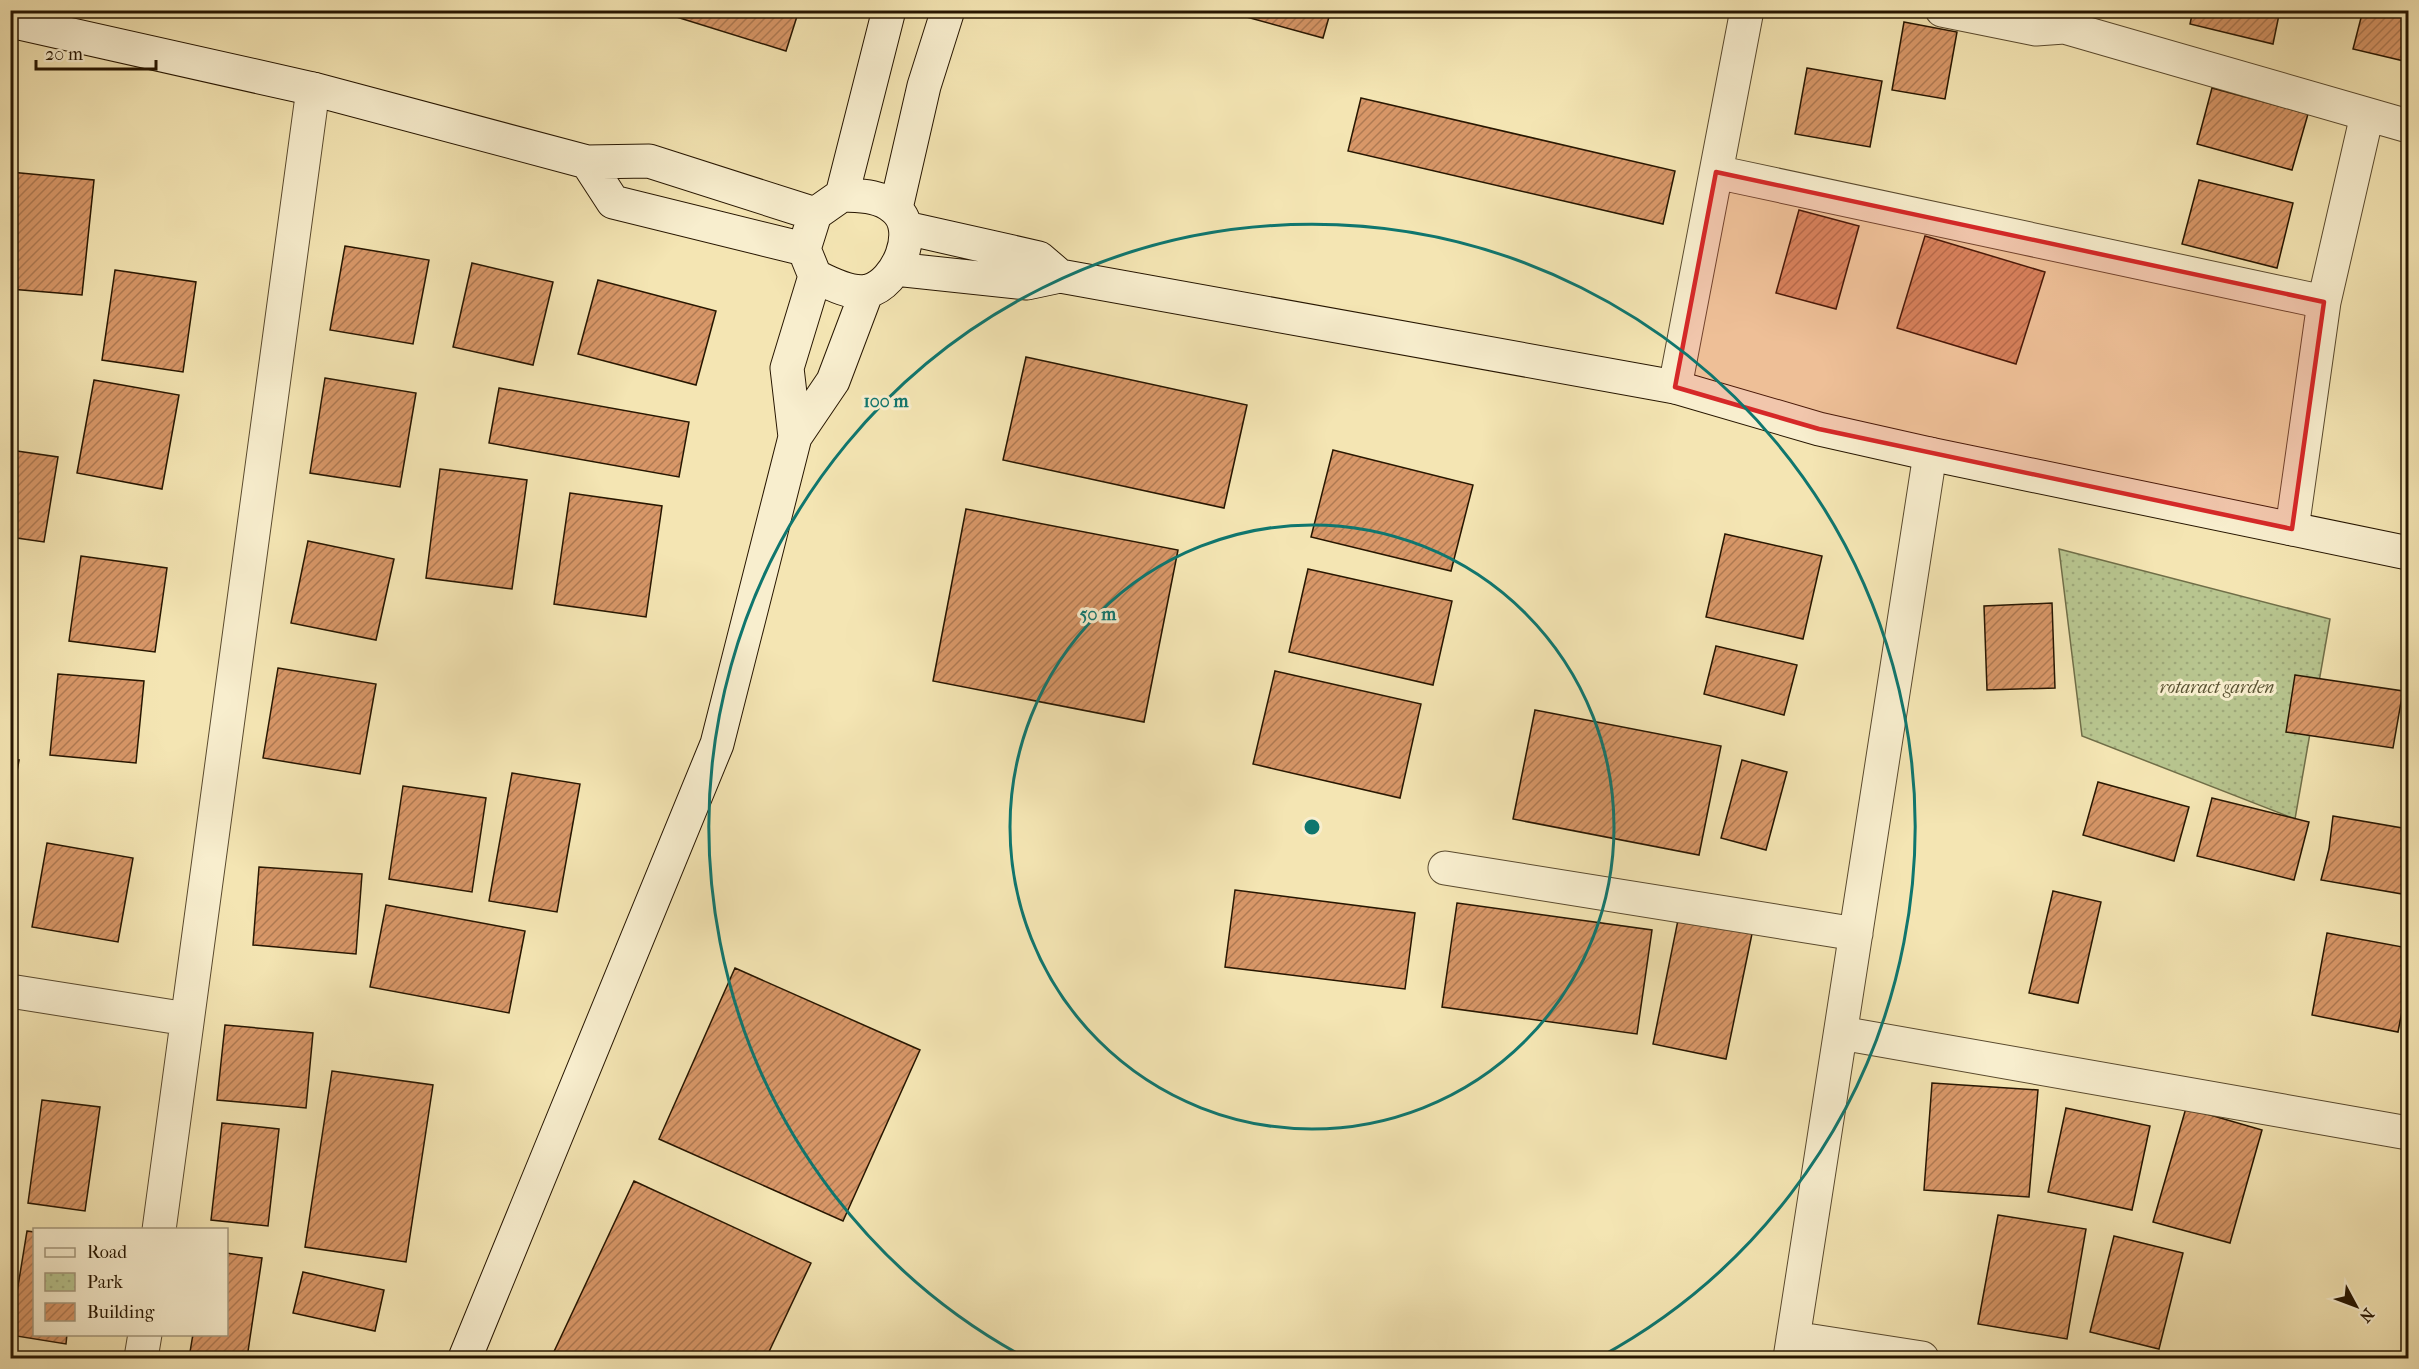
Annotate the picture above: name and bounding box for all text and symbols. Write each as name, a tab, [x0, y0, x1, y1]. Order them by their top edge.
scale bar	[36, 33, 156, 71]
text: 20 m	[45, 44, 83, 65]
text: 100 m	[863, 391, 910, 412]
text: 50 m	[1080, 604, 1117, 625]
park label: rotaract garden	[2160, 677, 2274, 698]
centre of rings	[1302, 817, 1322, 837]
legend	[33, 1228, 228, 1336]
text: Road	[87, 1242, 127, 1263]
text: Park	[87, 1272, 124, 1293]
north arrow	[2326, 1276, 2386, 1336]
text: Building	[87, 1302, 155, 1323]
text: N	[2355, 1305, 2378, 1327]

